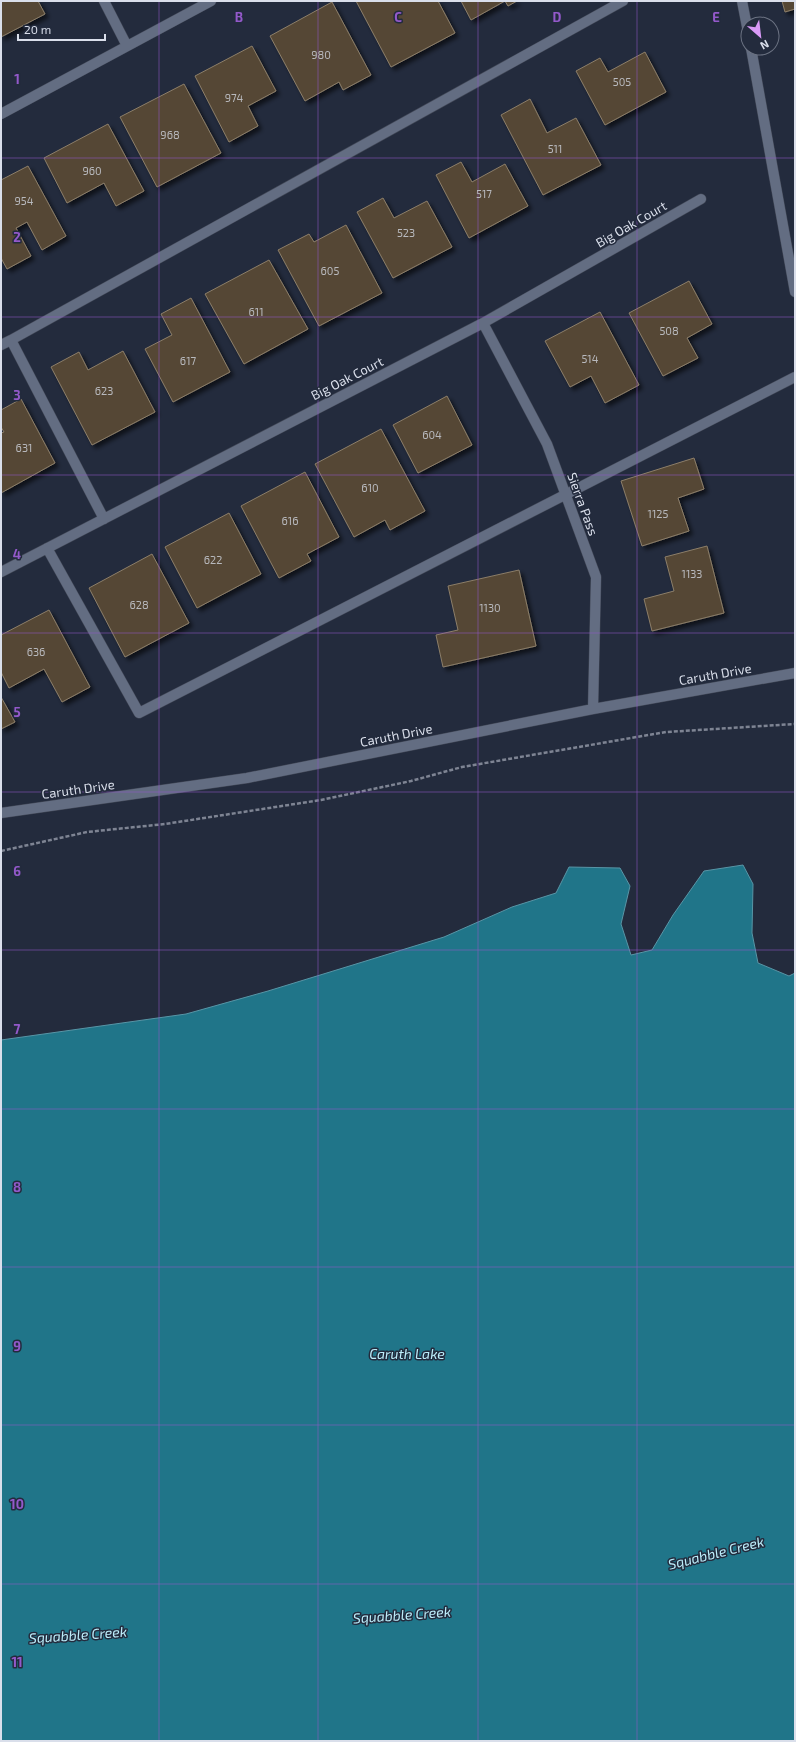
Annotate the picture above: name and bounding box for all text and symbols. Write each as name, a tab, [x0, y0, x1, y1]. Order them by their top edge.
text: B	[235, 9, 243, 25]
text: C	[394, 9, 402, 25]
text: D	[553, 9, 562, 25]
text: E	[712, 9, 720, 25]
scale bar	[18, 16, 105, 42]
north arrow	[740, 16, 780, 56]
text: 20 m	[24, 22, 51, 36]
text: N	[758, 38, 771, 53]
house number: 980	[311, 48, 331, 61]
text: 1	[14, 71, 20, 87]
house number: 505	[613, 75, 631, 88]
house number: 974	[225, 91, 244, 104]
house number: 968	[160, 128, 180, 141]
house number: 511	[548, 142, 562, 155]
house number: 960	[82, 164, 102, 177]
house number: 517	[476, 187, 492, 200]
house number: 954	[15, 194, 34, 207]
street label: Big Oak Court	[593, 197, 669, 251]
house number: 523	[397, 226, 415, 239]
text: 2	[13, 229, 21, 245]
house number: 605	[321, 264, 340, 277]
house number: 611	[248, 305, 264, 318]
house number: 508	[659, 324, 679, 337]
house number: 514	[581, 352, 599, 365]
street label: Big Oak Court	[308, 353, 386, 403]
house number: 617	[180, 354, 197, 367]
house number: 623	[95, 384, 113, 397]
text: 3	[13, 387, 21, 403]
house number: 604	[422, 428, 442, 441]
house number: 631	[16, 441, 32, 454]
street label: Sierra Pass	[564, 470, 602, 538]
house number: 610	[361, 481, 379, 494]
house number: 1125	[648, 507, 669, 520]
house number: 616	[282, 514, 298, 527]
text: 4	[13, 546, 21, 562]
house number: 622	[204, 553, 222, 566]
house number: 1133	[682, 567, 703, 580]
house number: 628	[129, 598, 149, 611]
house number: 1130	[479, 601, 501, 614]
house number: 636	[27, 645, 45, 658]
street label: Caruth Drive	[677, 660, 753, 688]
text: 5	[13, 704, 21, 720]
street label: Caruth Drive	[358, 720, 434, 750]
street label: Caruth Drive	[41, 776, 115, 802]
text: 6	[13, 863, 21, 879]
text: 7	[14, 1021, 21, 1037]
text: 8	[13, 1179, 21, 1195]
text: 9	[13, 1338, 21, 1354]
water label: Caruth Lake	[369, 1345, 445, 1362]
text: 10	[10, 1496, 24, 1512]
water label: Squabble Creek	[666, 1532, 766, 1573]
water label: Squabble Creek	[352, 1603, 452, 1626]
water label: Squabble Creek	[28, 1623, 128, 1646]
text: 11	[11, 1654, 23, 1670]

